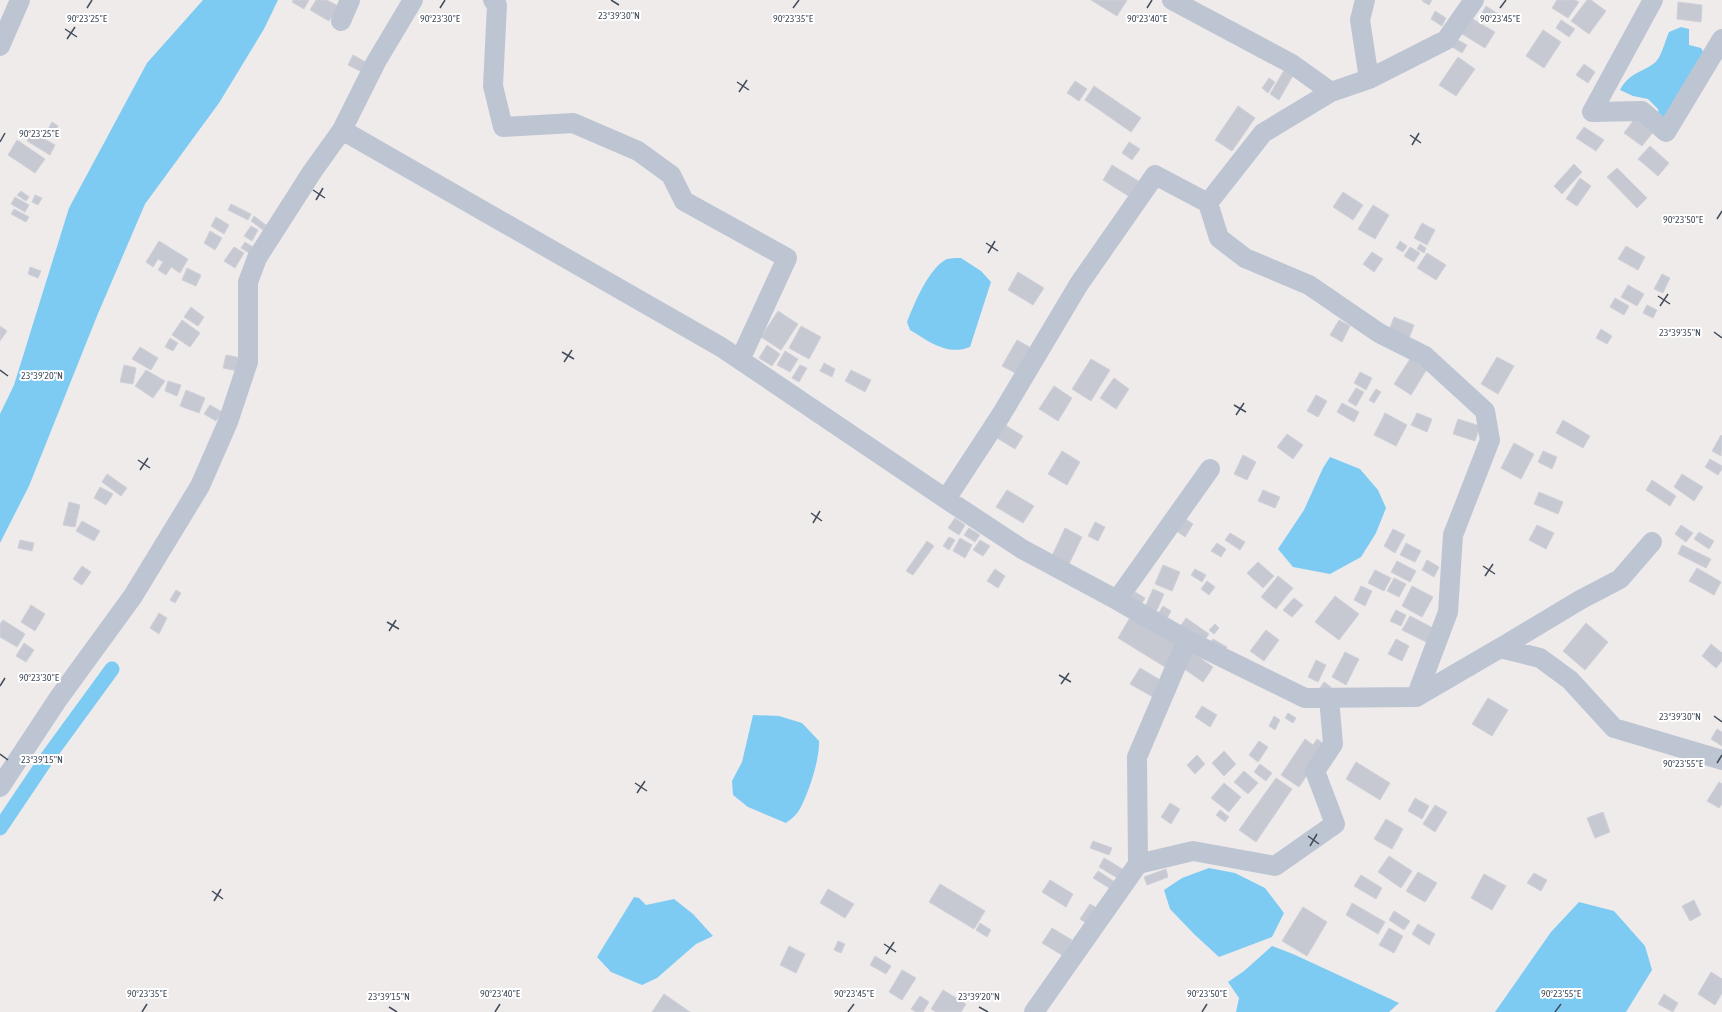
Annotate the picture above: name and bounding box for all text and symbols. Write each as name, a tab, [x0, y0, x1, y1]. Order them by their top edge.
text: 23°39'30"N	[598, 10, 640, 21]
text: 90°23'25"E	[67, 13, 108, 24]
text: 90°23'30"E	[420, 13, 461, 24]
text: 90°23'35"E	[773, 13, 814, 24]
text: 90°23'40"E	[1127, 13, 1168, 24]
text: 90°23'45"E	[1480, 13, 1521, 24]
text: 90°23'25"E	[19, 128, 60, 139]
text: 90°23'50"E	[1663, 214, 1704, 225]
text: 23°39'35"N	[1659, 327, 1701, 338]
text: 23°39'20"N	[21, 370, 63, 381]
text: 90°23'30"E	[19, 672, 60, 683]
text: 23°39'30"N	[1659, 711, 1701, 722]
text: 23°39'15"N	[21, 754, 63, 765]
text: 90°23'55"E	[1663, 758, 1704, 769]
text: 90°23'35"E	[127, 988, 168, 999]
text: 90°23'40"E	[480, 988, 521, 999]
text: 90°23'45"E	[834, 988, 875, 999]
text: 90°23'50"E	[1187, 988, 1228, 999]
text: 90°23'55"E	[1541, 988, 1582, 999]
text: 23°39'15"N	[368, 991, 410, 1002]
text: 23°39'20"N	[958, 991, 1000, 1002]

